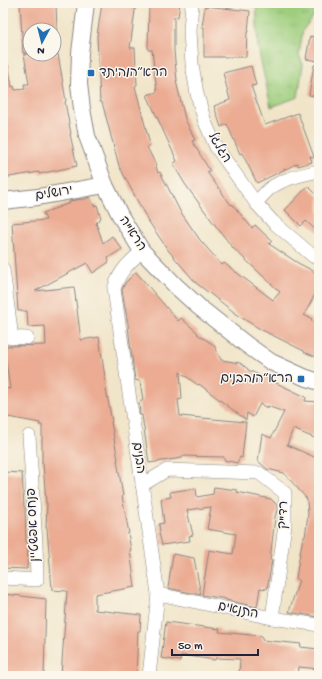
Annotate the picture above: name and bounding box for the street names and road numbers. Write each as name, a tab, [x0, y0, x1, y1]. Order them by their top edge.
street label: הגלגל	[204, 130, 235, 166]
street label: ירושלים	[34, 182, 74, 205]
street label: הרא"ה	[115, 214, 149, 254]
street label: הבנים	[128, 441, 148, 475]
street label: פנחס אפשטיין	[25, 488, 43, 562]
street label: רד"ק	[276, 500, 292, 530]
street label: התנאים	[216, 599, 260, 623]

